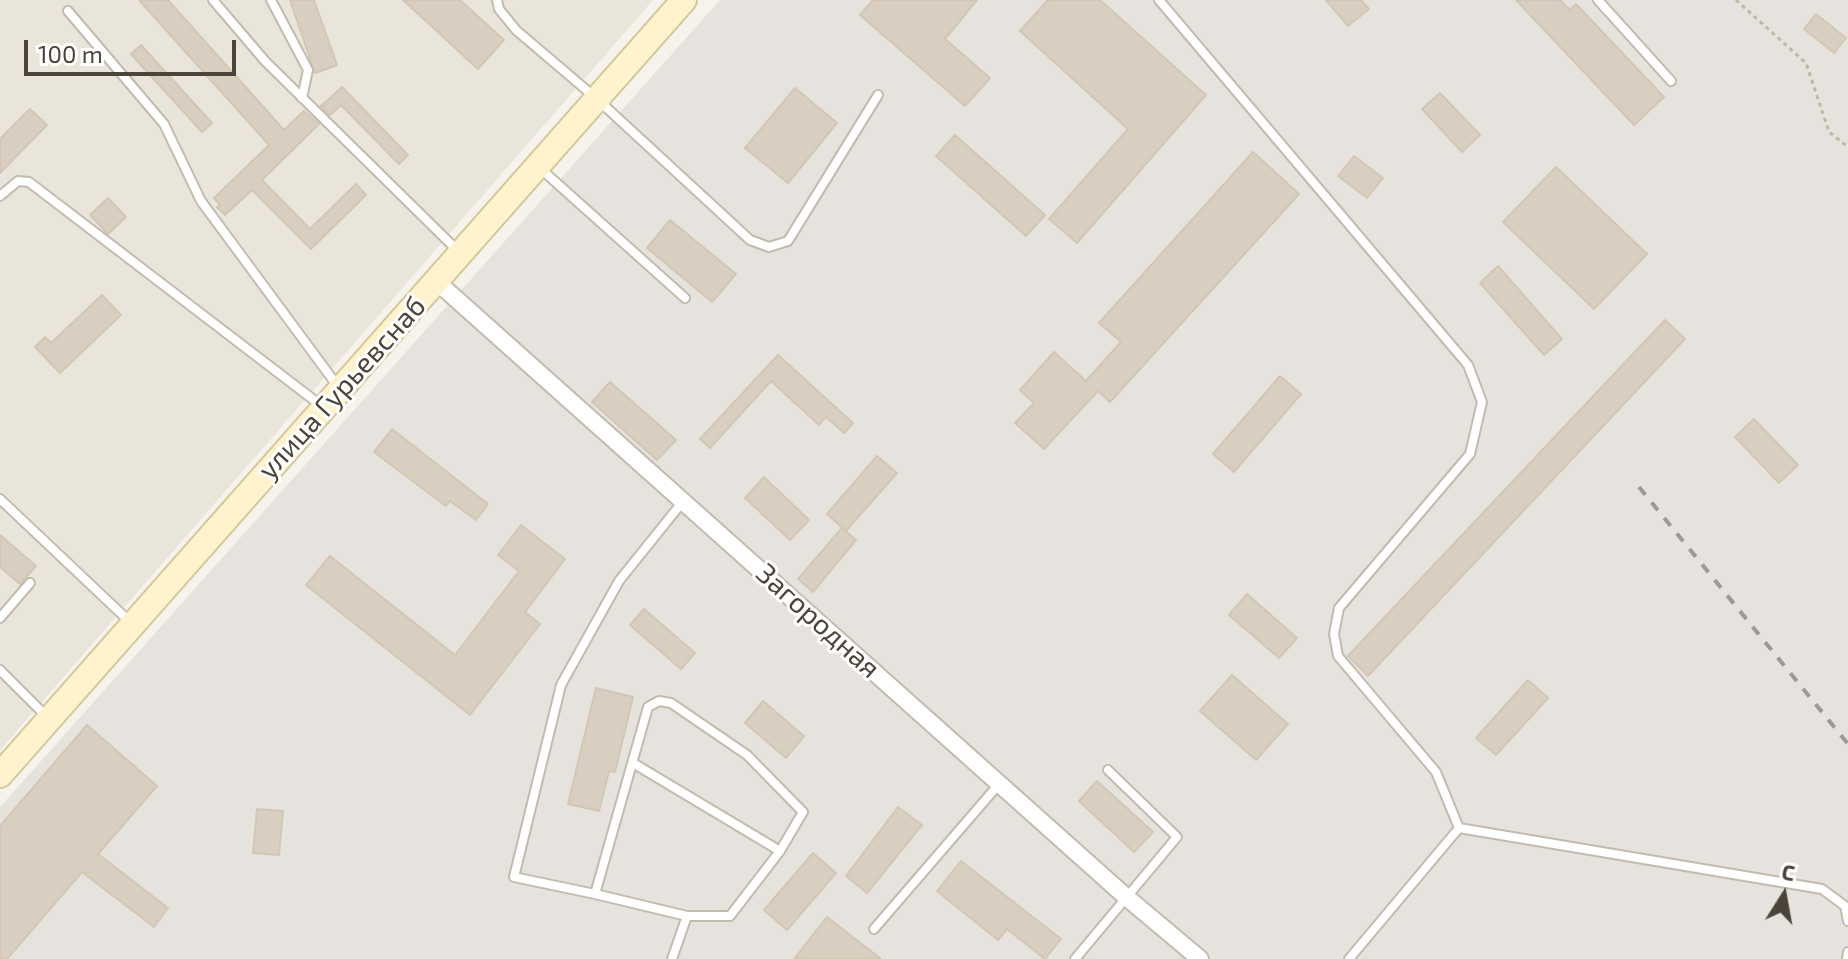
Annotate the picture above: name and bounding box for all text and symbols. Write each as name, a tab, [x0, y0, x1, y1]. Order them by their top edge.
scale bar	[28, 24, 240, 74]
text: 100 m	[38, 39, 103, 68]
street label: улица Гурьевснаб	[251, 290, 433, 486]
street label: Загородная	[749, 557, 887, 685]
north arrow	[1744, 855, 1824, 935]
text: С	[1780, 857, 1797, 885]

